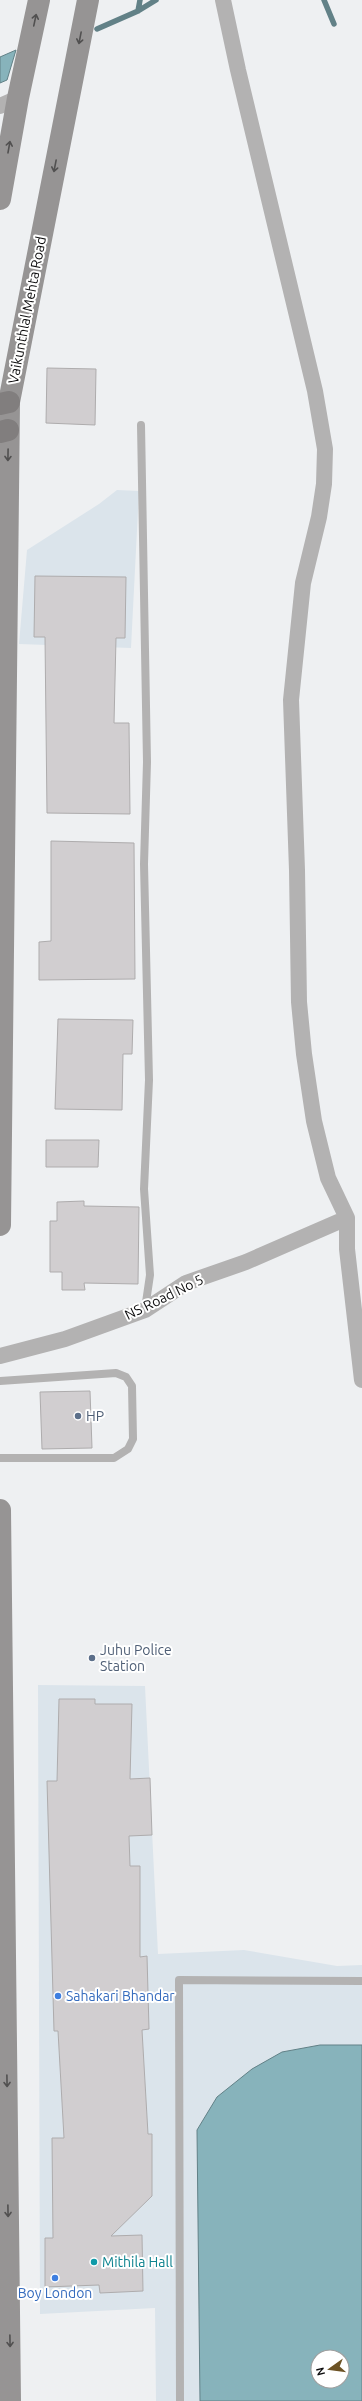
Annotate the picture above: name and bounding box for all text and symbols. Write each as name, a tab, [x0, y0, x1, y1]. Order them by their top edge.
one-way arrow	[31, 13, 39, 26]
one-way arrow	[76, 31, 84, 44]
one-way arrow	[5, 141, 13, 154]
one-way arrow	[51, 159, 59, 172]
street label: Vaikunthlal Mehta Road	[5, 235, 49, 385]
one-way arrow	[4, 448, 11, 461]
street label: NS Road No 5	[122, 1271, 206, 1323]
place label: HP	[86, 1408, 104, 1424]
marker: HP	[73, 1411, 83, 1421]
place label: Juhu Police Station	[100, 1642, 172, 1674]
marker: Juhu Police Station	[87, 1653, 97, 1663]
place label: Sahakari Bhandar	[66, 1988, 175, 2004]
marker: Sahakari Bhandar	[53, 1991, 63, 2001]
one-way arrow	[3, 2074, 11, 2087]
one-way arrow	[5, 2204, 12, 2217]
place label: Mithila Hall	[102, 2254, 173, 2270]
marker: Mithila Hall	[89, 2257, 99, 2267]
marker: Boy London	[50, 2273, 60, 2283]
place label: Boy London	[18, 2285, 92, 2301]
one-way arrow	[6, 2334, 14, 2347]
north arrow	[310, 2349, 350, 2389]
text: N	[313, 2366, 327, 2377]

